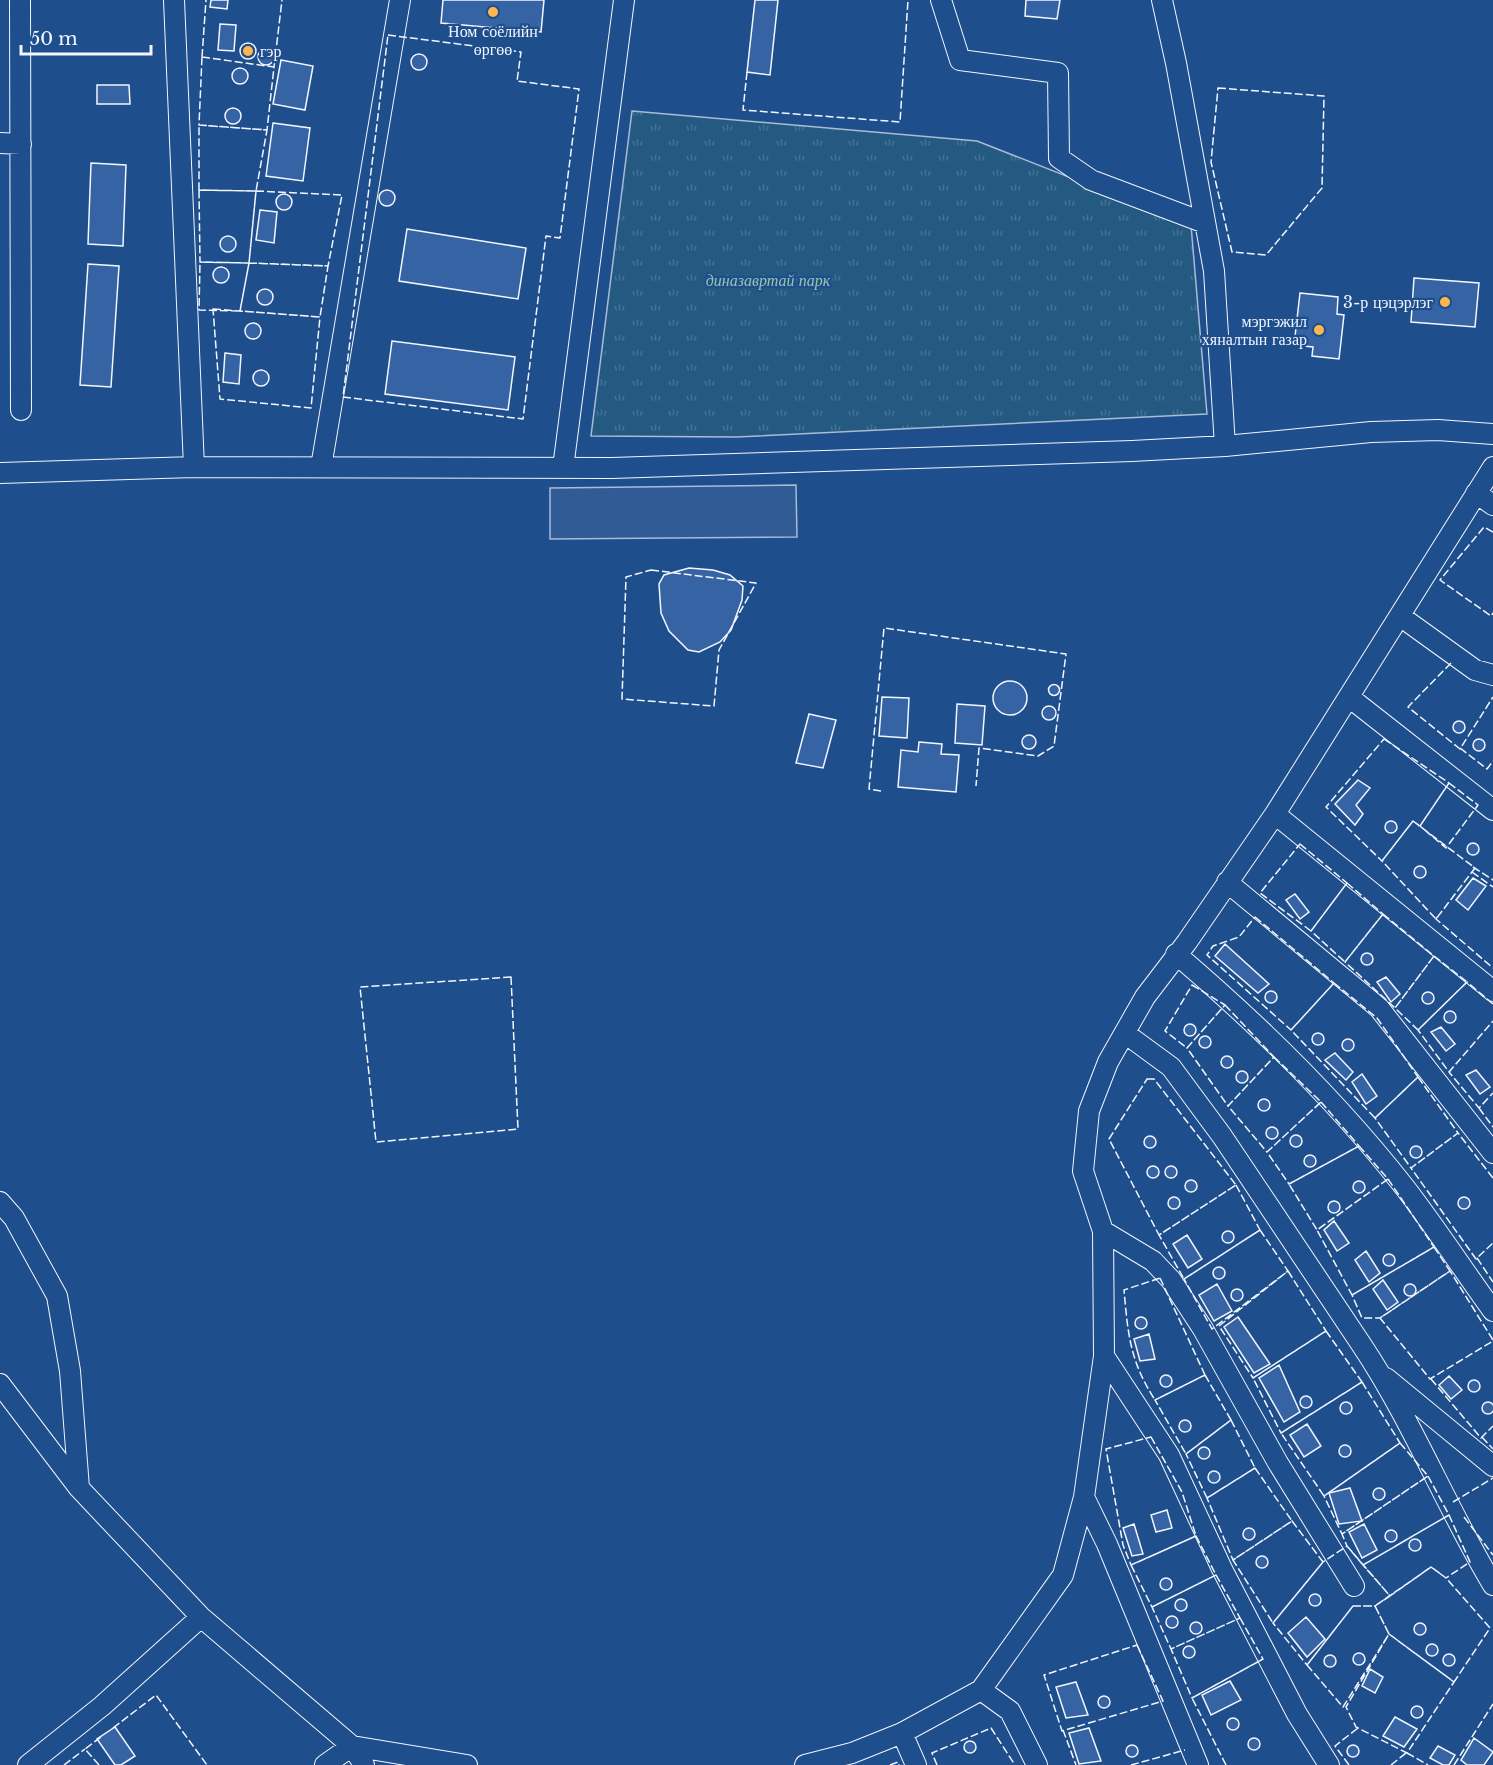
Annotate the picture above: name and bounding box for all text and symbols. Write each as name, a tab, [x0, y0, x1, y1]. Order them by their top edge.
marker: Ном соёлийн өргөө	[486, 5, 500, 19]
scale bar	[21, 18, 152, 56]
place label: Ном соёлийн өргөө	[448, 21, 538, 59]
text: 50 m	[30, 28, 78, 50]
place label: гэр	[260, 41, 281, 61]
marker: гэр	[241, 44, 255, 58]
park label: диназавртай парк	[706, 270, 831, 290]
place label: 3-р цэцэрлэг	[1343, 292, 1433, 312]
marker: 3-р цэцэрлэг	[1438, 295, 1452, 309]
place label: мэргэжил хяналтын газар	[1202, 311, 1307, 349]
marker: мэргэжил хяналтын газар	[1312, 323, 1326, 337]

